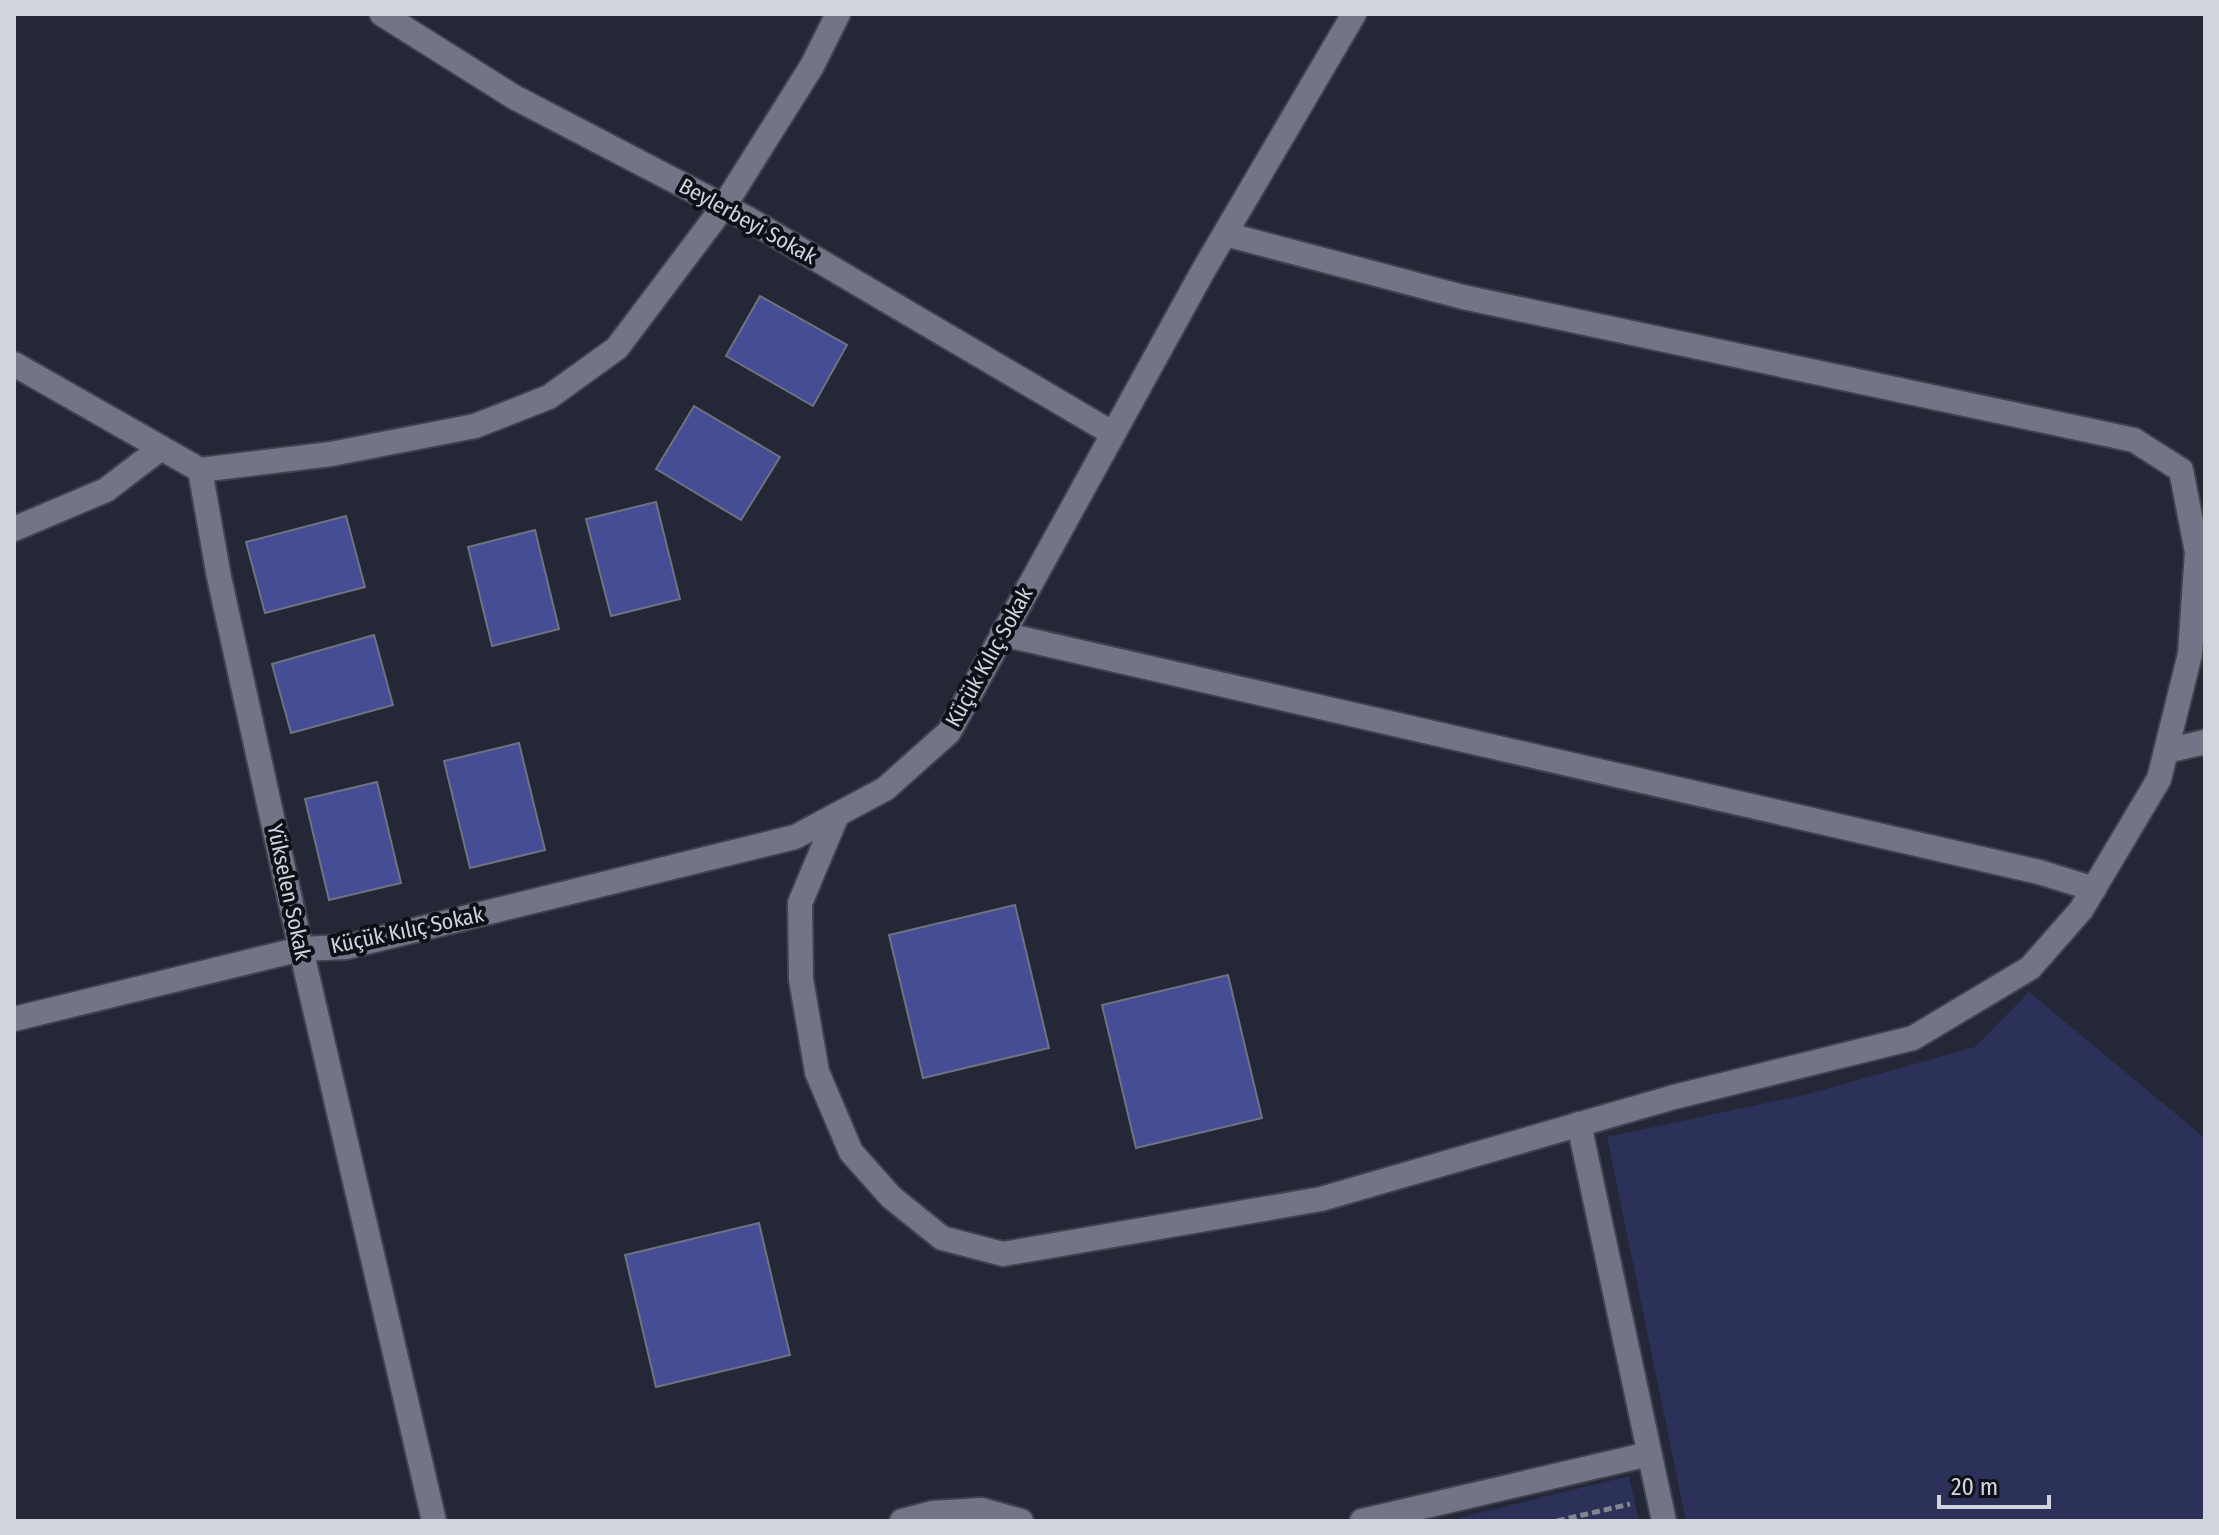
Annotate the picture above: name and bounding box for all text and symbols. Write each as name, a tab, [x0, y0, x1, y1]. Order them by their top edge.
street label: Beylerbeyi Sokak	[674, 172, 822, 270]
street label: Küçük Kılıç Sokak	[939, 582, 1039, 732]
street label: Yükselen Sokak	[261, 821, 317, 963]
street label: Küçük Kılıç Sokak	[328, 900, 487, 959]
scale bar	[1939, 1459, 2049, 1509]
text: 20 m	[1951, 1473, 1998, 1501]

